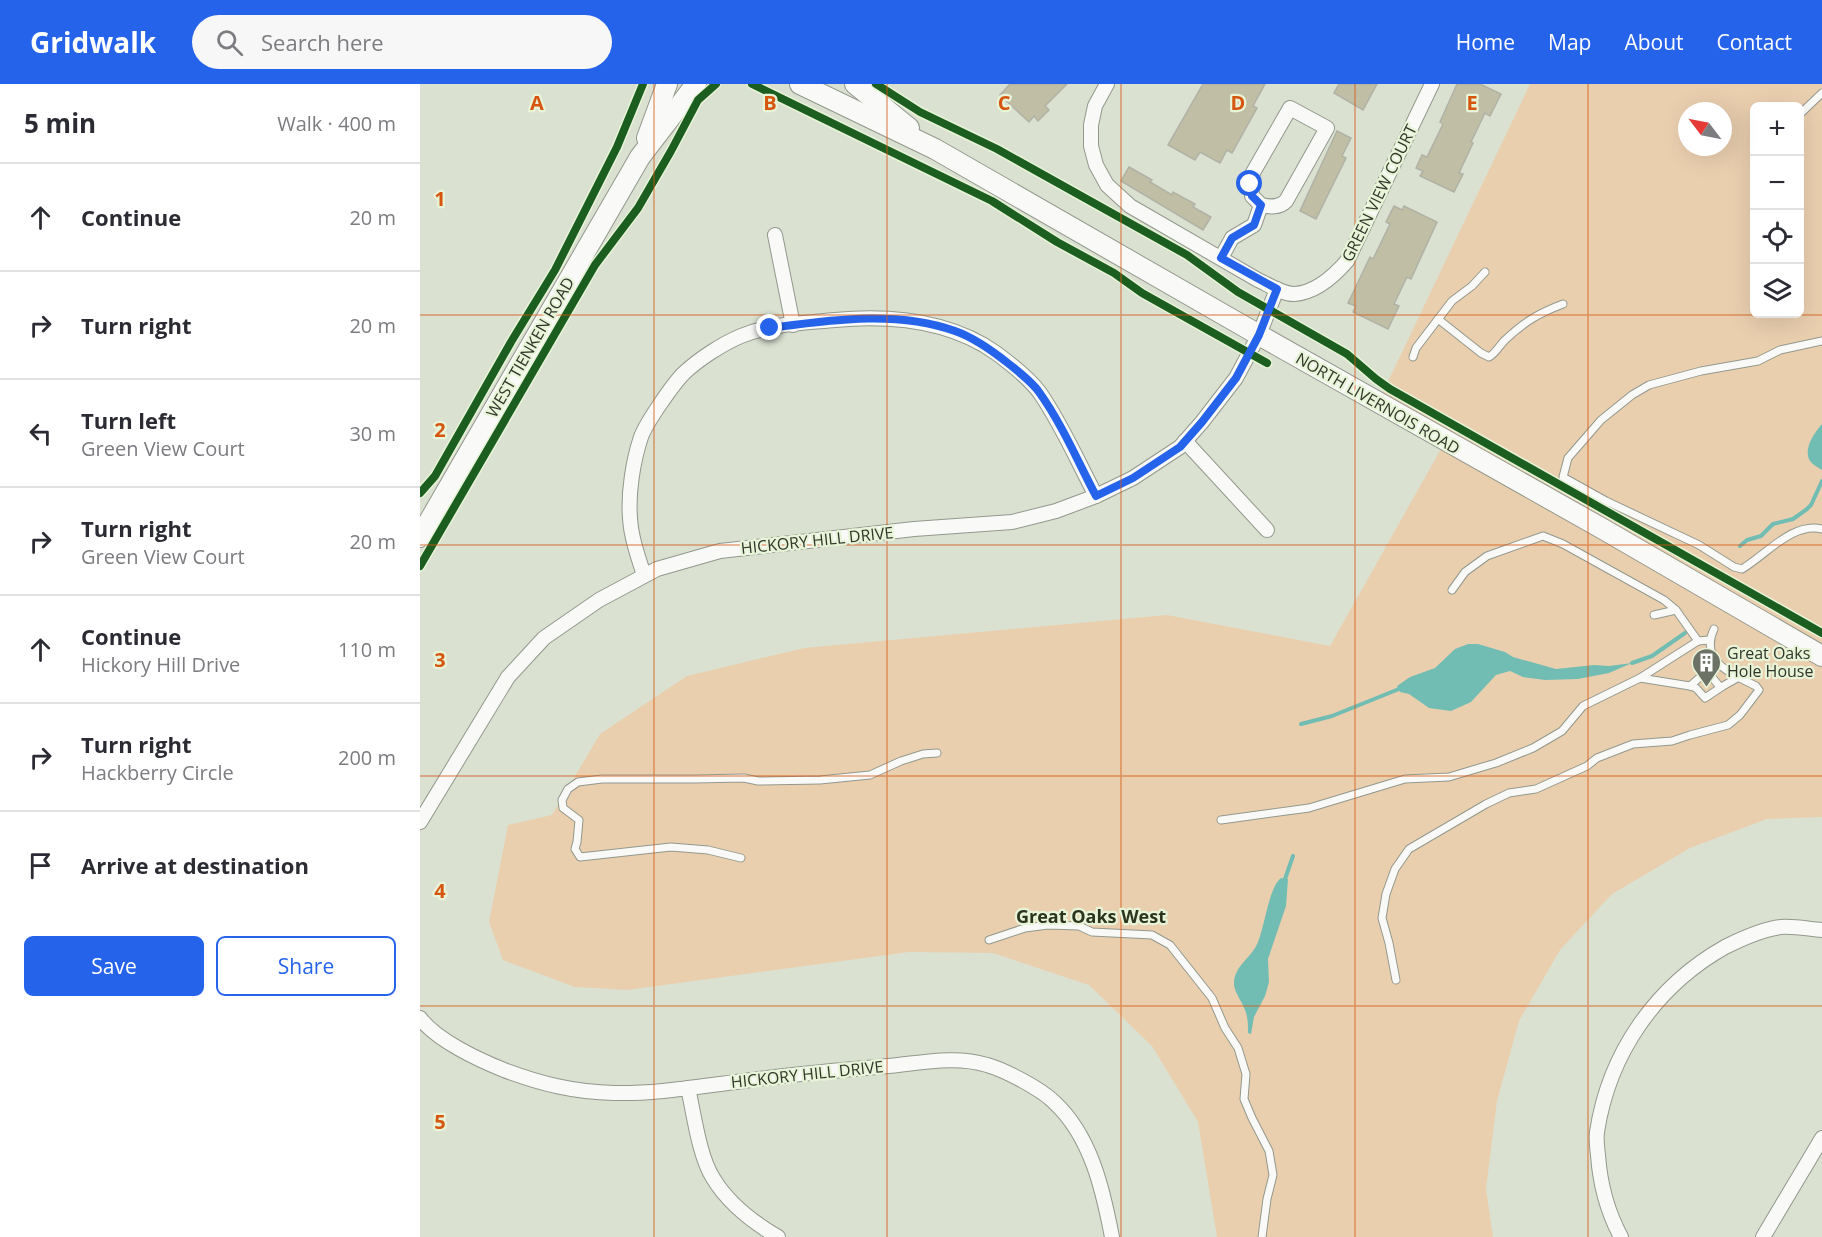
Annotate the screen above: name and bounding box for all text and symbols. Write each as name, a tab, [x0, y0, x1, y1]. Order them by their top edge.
search box	[192, 15, 612, 69]
text: Gridwalk	[30, 23, 156, 61]
icon: search	[213, 26, 246, 59]
text: Search here	[261, 27, 384, 57]
text: Home	[1456, 28, 1515, 56]
text: Map	[1548, 28, 1591, 56]
text: About	[1624, 28, 1684, 56]
text: Contact	[1717, 28, 1792, 56]
text: A	[530, 89, 544, 116]
text: B	[763, 89, 777, 116]
text: C	[998, 89, 1011, 116]
text: D	[1231, 89, 1245, 116]
text: E	[1466, 89, 1478, 116]
north arrow	[1678, 102, 1732, 156]
map controls	[1750, 102, 1804, 318]
button: +	[1750, 102, 1804, 156]
text: 5 min	[24, 105, 96, 141]
text: Walk · 400 m	[277, 110, 396, 137]
street label: GREEN VIEW COURT	[1336, 121, 1422, 265]
button: −	[1750, 156, 1804, 210]
route start	[1236, 170, 1262, 196]
text: 1	[434, 185, 446, 212]
icon: ahead	[24, 201, 57, 234]
text: Continue	[81, 202, 181, 232]
text: 20 m	[349, 204, 396, 231]
button: locate	[1750, 210, 1804, 264]
button: layers	[1750, 264, 1804, 318]
street label: WEST TIENKEN ROAD	[481, 273, 579, 421]
icon: right	[24, 309, 57, 342]
text: Turn right	[81, 310, 192, 340]
text: 20 m	[349, 312, 396, 339]
route end	[756, 314, 782, 340]
street label: NORTH LIVERNOIS ROAD	[1292, 347, 1464, 459]
text: Turn left	[81, 405, 176, 435]
text: 2	[434, 416, 446, 443]
icon: left	[24, 417, 57, 450]
text: 30 m	[349, 420, 396, 447]
text: Green View Court	[81, 435, 245, 462]
text: Turn right	[81, 513, 192, 543]
street label: HICKORY HILL DRIVE	[740, 521, 894, 559]
icon: right	[24, 525, 57, 558]
text: 20 m	[349, 528, 396, 555]
text: Green View Court	[81, 543, 245, 570]
text: Continue	[81, 621, 181, 651]
icon: ahead	[24, 633, 57, 666]
text: 110 m	[338, 636, 396, 663]
place label: Great Oaks Hole House	[1727, 642, 1813, 682]
text: 3	[434, 646, 446, 673]
building icon: Great Oaks Hole House	[1690, 646, 1722, 688]
text: Hickory Hill Drive	[81, 651, 240, 678]
text: Turn right	[81, 729, 192, 759]
icon: right	[24, 741, 57, 774]
text: 200 m	[338, 744, 396, 771]
text: Hackberry Circle	[81, 759, 234, 786]
icon: arrive	[24, 849, 57, 882]
text: Arrive at destination	[81, 850, 309, 880]
text: 4	[434, 877, 446, 904]
district label: Great Oaks West	[1016, 904, 1166, 928]
button: Save	[24, 936, 204, 996]
button: Share	[216, 936, 396, 996]
street label: HICKORY HILL DRIVE	[730, 1055, 884, 1093]
text: 5	[434, 1108, 446, 1135]

